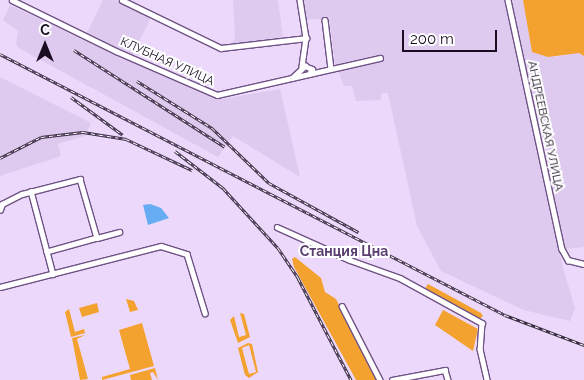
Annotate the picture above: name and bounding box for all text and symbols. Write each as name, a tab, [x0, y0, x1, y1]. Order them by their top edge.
north arrow	[20, 20, 70, 70]
scale bar	[404, 20, 499, 52]
text: С	[40, 22, 50, 38]
text: 200 m	[410, 30, 454, 48]
street label: КЛУБНАЯ УЛИЦА	[118, 35, 216, 89]
street label: АНДРЕЕВСКАЯ УЛИЦА	[524, 60, 566, 192]
district label: Станция Цна	[300, 243, 388, 259]

